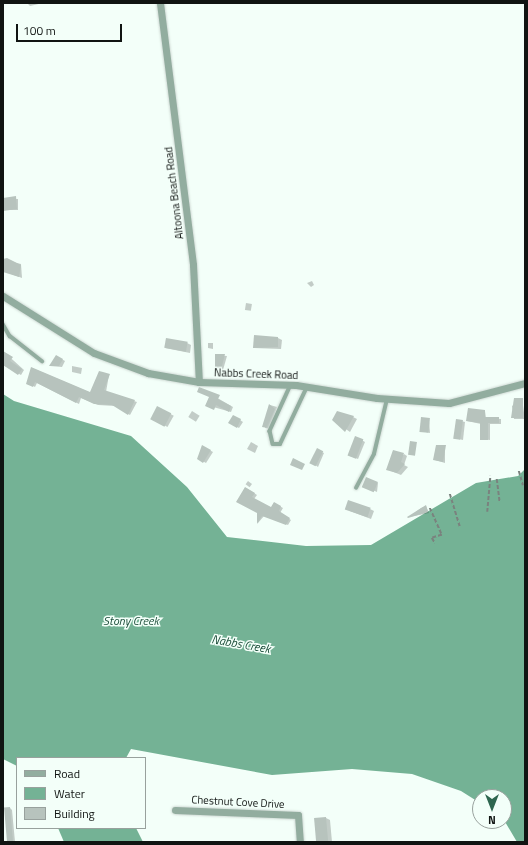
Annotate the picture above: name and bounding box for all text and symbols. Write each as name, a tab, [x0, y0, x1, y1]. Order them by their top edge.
scale bar	[18, 16, 124, 42]
text: 100 m	[23, 21, 56, 40]
street label: Altoona Beach Road	[162, 146, 186, 240]
street label: Nabbs Creek Road	[214, 366, 298, 382]
water label: Stony Creek	[103, 614, 159, 628]
water label: Nabbs Creek	[211, 632, 271, 656]
legend	[16, 757, 146, 829]
text: Road	[54, 764, 80, 783]
text: Water	[54, 784, 85, 803]
north arrow	[472, 789, 512, 829]
street label: Chestnut Cove Drive	[191, 793, 285, 811]
text: Building	[54, 804, 95, 823]
text: N	[488, 812, 496, 828]

